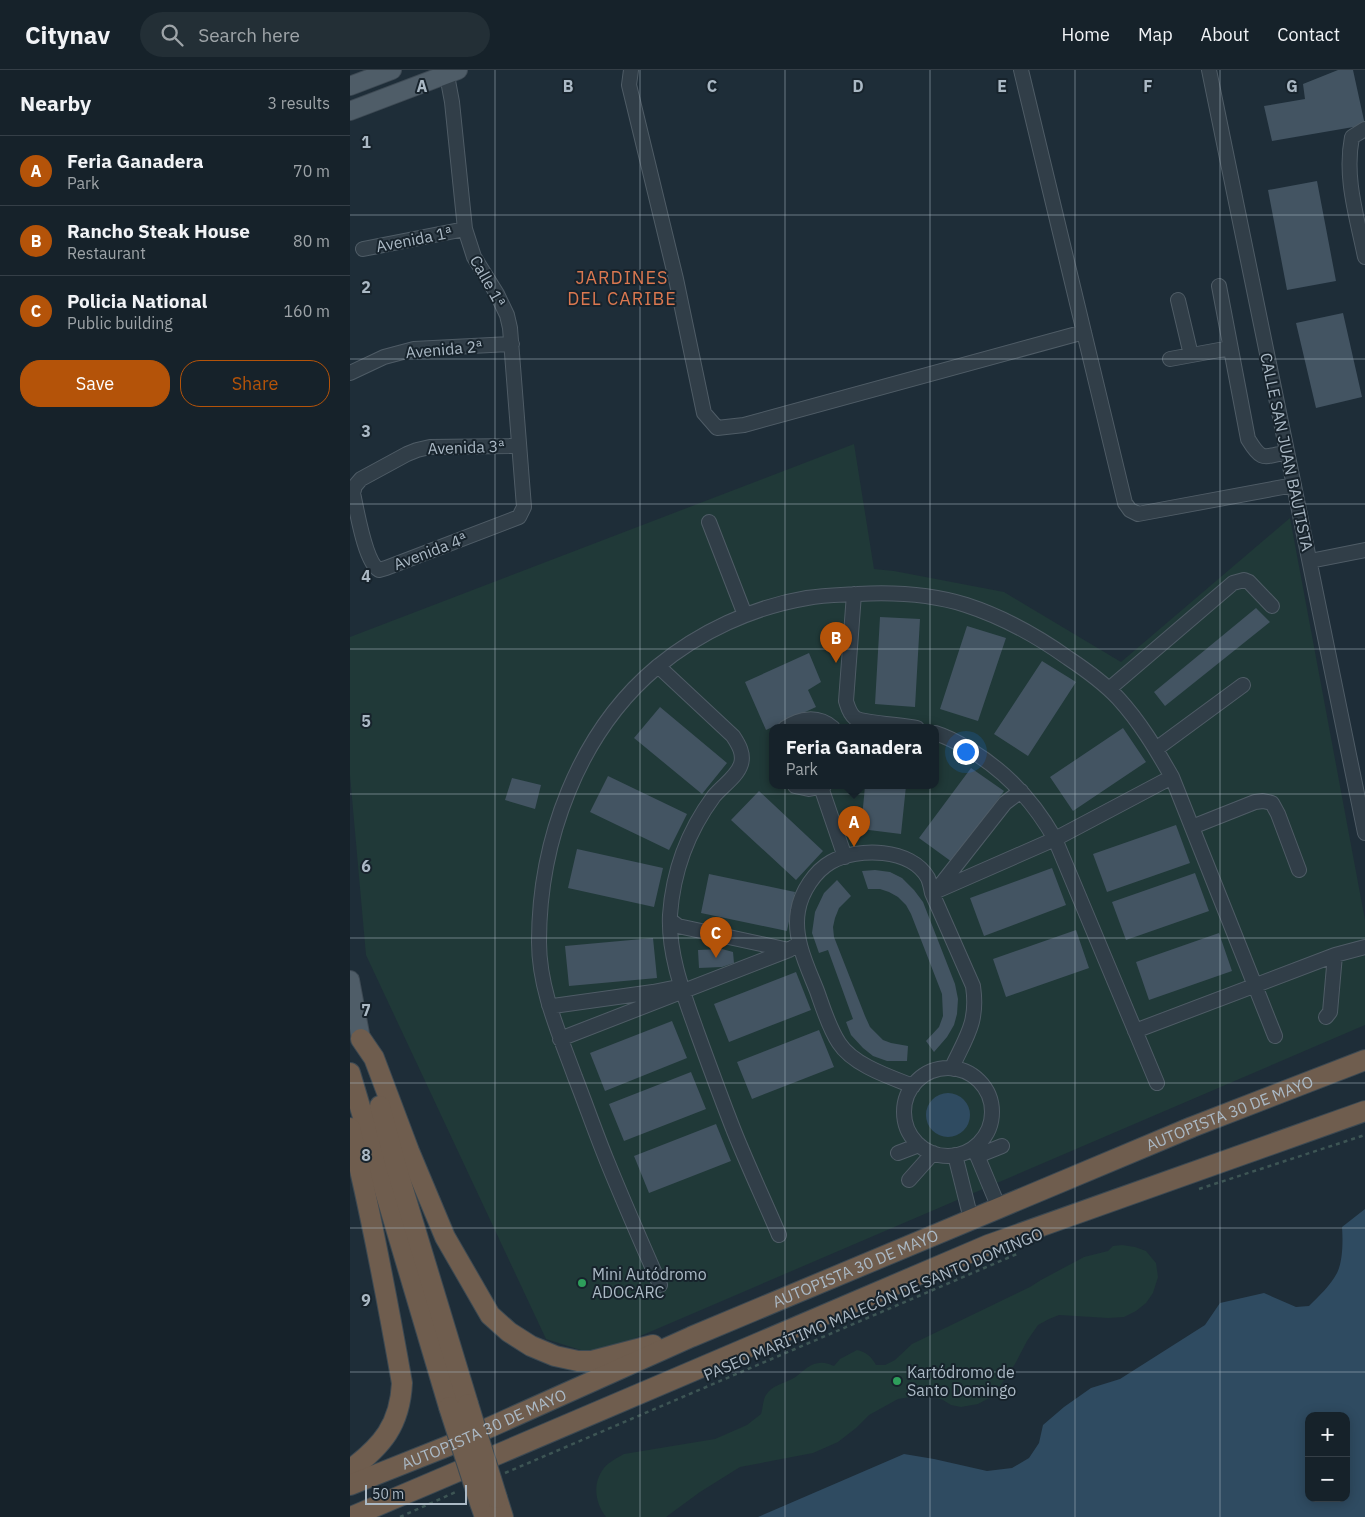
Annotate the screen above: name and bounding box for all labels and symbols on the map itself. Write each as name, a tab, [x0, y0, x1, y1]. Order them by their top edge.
text: A	[417, 76, 428, 96]
text: B	[563, 76, 574, 96]
text: C	[707, 76, 717, 96]
text: D	[852, 76, 864, 96]
text: E	[997, 76, 1007, 96]
text: F	[1143, 76, 1153, 96]
text: G	[1286, 76, 1298, 96]
text: 1	[361, 132, 371, 152]
street label: Avenida 1ª	[374, 222, 454, 256]
street label: Calle 1ª	[466, 252, 510, 310]
district label: JARDINES DEL CARIBE	[567, 266, 677, 310]
text: 2	[361, 277, 371, 297]
street label: Avenida 2ª	[405, 336, 483, 362]
street label: CALLE SAN JUAN BAUTISTA	[1256, 351, 1318, 553]
text: 3	[361, 421, 371, 441]
street label: Avenida 3ª	[427, 436, 505, 458]
street label: Avenida 4ª	[390, 528, 470, 574]
text: 4	[361, 566, 371, 586]
pin: B	[820, 622, 852, 663]
text: 5	[361, 711, 371, 731]
your location	[953, 739, 979, 765]
pin: A	[838, 806, 870, 847]
text: 6	[361, 856, 371, 876]
pin: C	[700, 917, 732, 958]
text: 7	[361, 1000, 371, 1020]
street label: AUTOPISTA 30 DE MAYO	[1143, 1071, 1316, 1155]
text: 8	[361, 1145, 371, 1165]
street label: PASEO MARÍTIMO MALECÓN DE SANTO DOMINGO	[700, 1222, 1046, 1385]
street label: AUTOPISTA 30 DE MAYO	[769, 1225, 941, 1312]
place label: Mini Autódromo ADOCARC	[592, 1264, 707, 1302]
marker: Mini Autódromo ADOCARC	[576, 1277, 588, 1289]
text: 9	[361, 1290, 371, 1310]
place label: Kartódromo de Santo Domingo	[907, 1362, 1016, 1400]
marker: Kartódromo de Santo Domingo	[891, 1375, 903, 1387]
street label: AUTOPISTA 30 DE MAYO	[398, 1384, 569, 1474]
scale bar	[365, 1482, 468, 1505]

